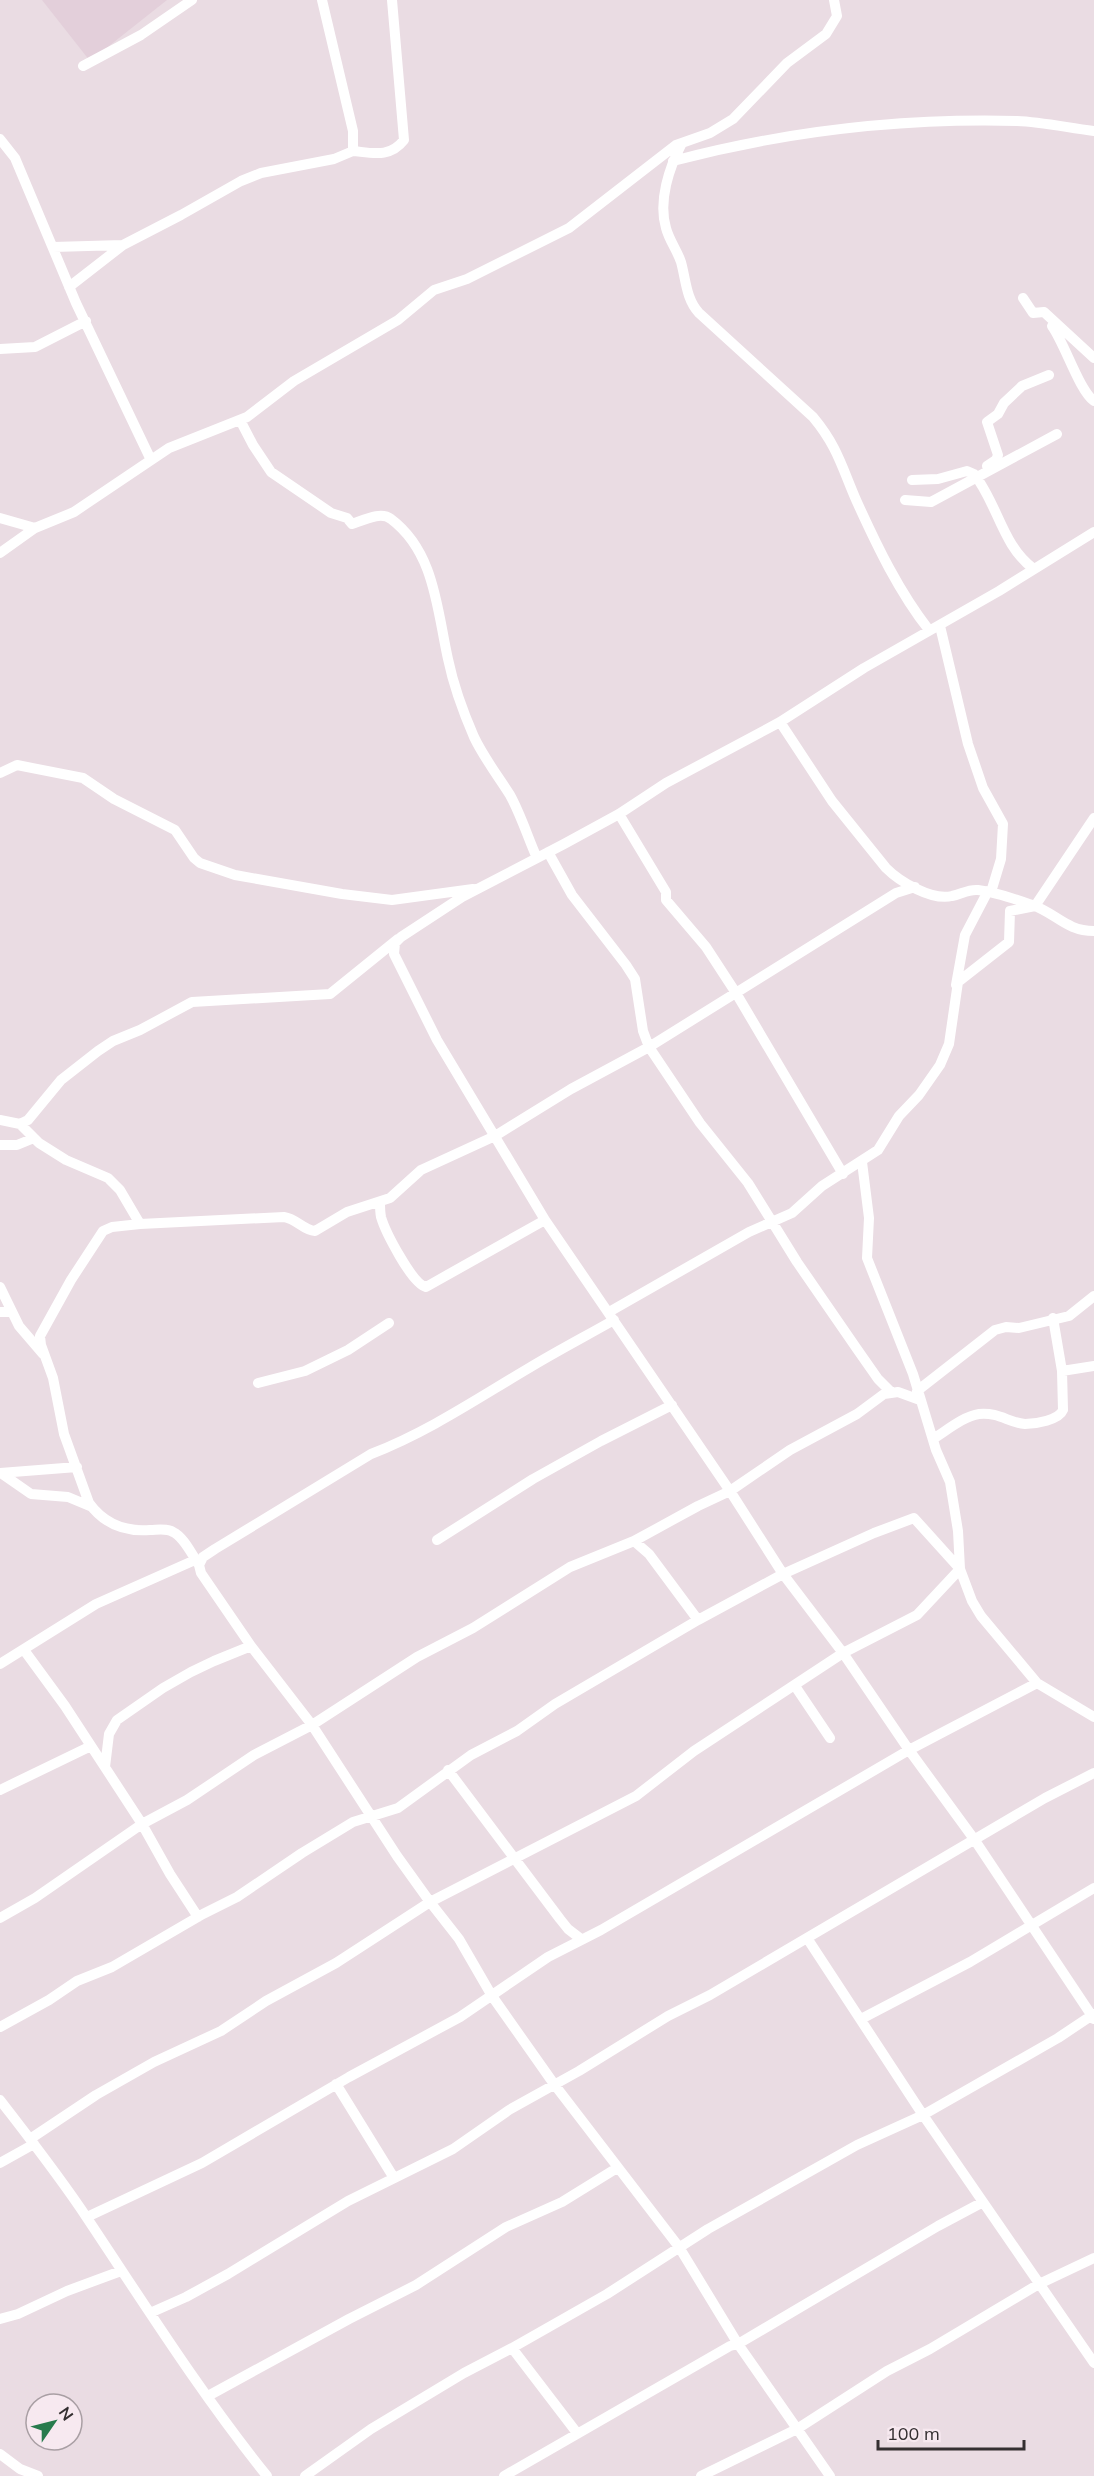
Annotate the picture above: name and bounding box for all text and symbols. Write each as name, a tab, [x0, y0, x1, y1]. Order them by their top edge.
north arrow	[24, 2392, 84, 2452]
text: N	[55, 2403, 78, 2424]
scale bar	[878, 2413, 1024, 2451]
text: 100 m	[887, 2422, 940, 2445]

